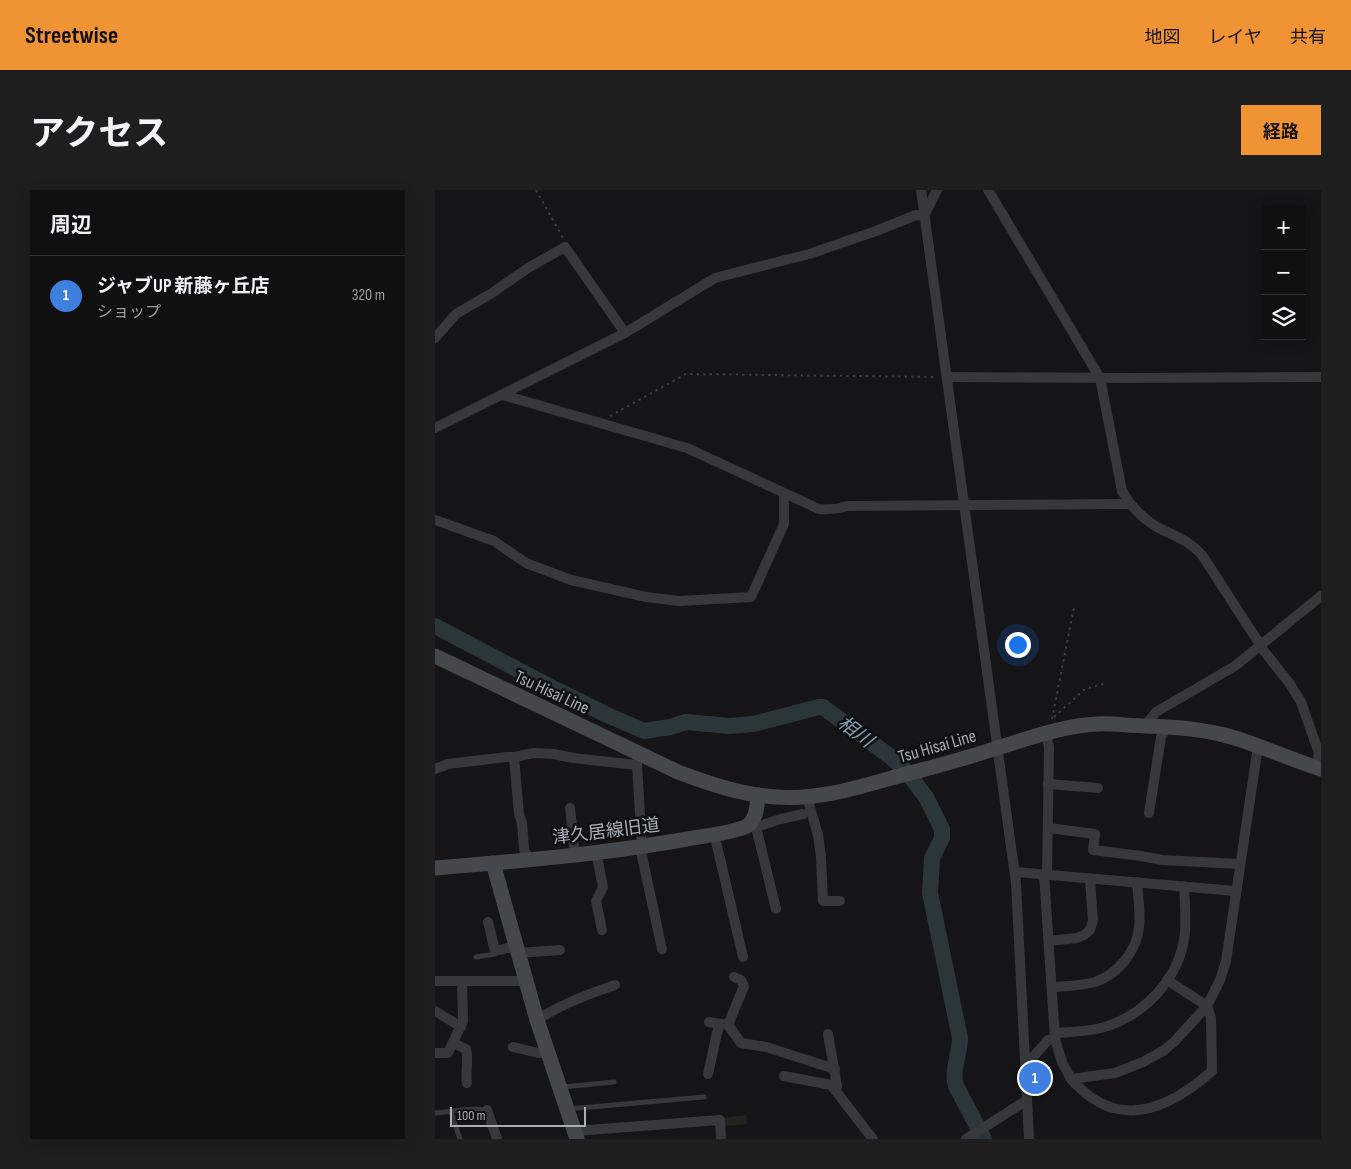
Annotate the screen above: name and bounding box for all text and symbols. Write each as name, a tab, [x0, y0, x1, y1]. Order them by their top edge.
text: Streetwise	[25, 21, 118, 50]
text: 地図	[1145, 27, 1181, 48]
text: レイヤ	[1209, 27, 1262, 48]
text: 共有	[1290, 27, 1326, 48]
button: 経路	[1241, 105, 1321, 155]
text: アクセス	[30, 113, 168, 156]
map controls	[1261, 205, 1306, 340]
button: +	[1261, 205, 1306, 250]
text: 周辺	[50, 213, 92, 238]
button: −	[1261, 250, 1306, 295]
text: ジャブUP 新藤ヶ丘店	[97, 275, 270, 298]
text: 1	[63, 286, 69, 305]
text: 320 m	[352, 286, 385, 305]
button: layers	[1261, 295, 1306, 340]
text: ショップ	[97, 303, 161, 322]
your location	[1005, 632, 1031, 658]
street label: Tsu Hisai Line	[511, 666, 593, 719]
water label: 相川	[833, 712, 879, 754]
street label: Tsu Hisai Line	[896, 725, 979, 768]
street label: 津久居線旧道	[551, 814, 661, 848]
pin: 1	[1019, 1059, 1051, 1097]
scale bar	[450, 1104, 586, 1127]
text: 100 m	[457, 1107, 486, 1124]

